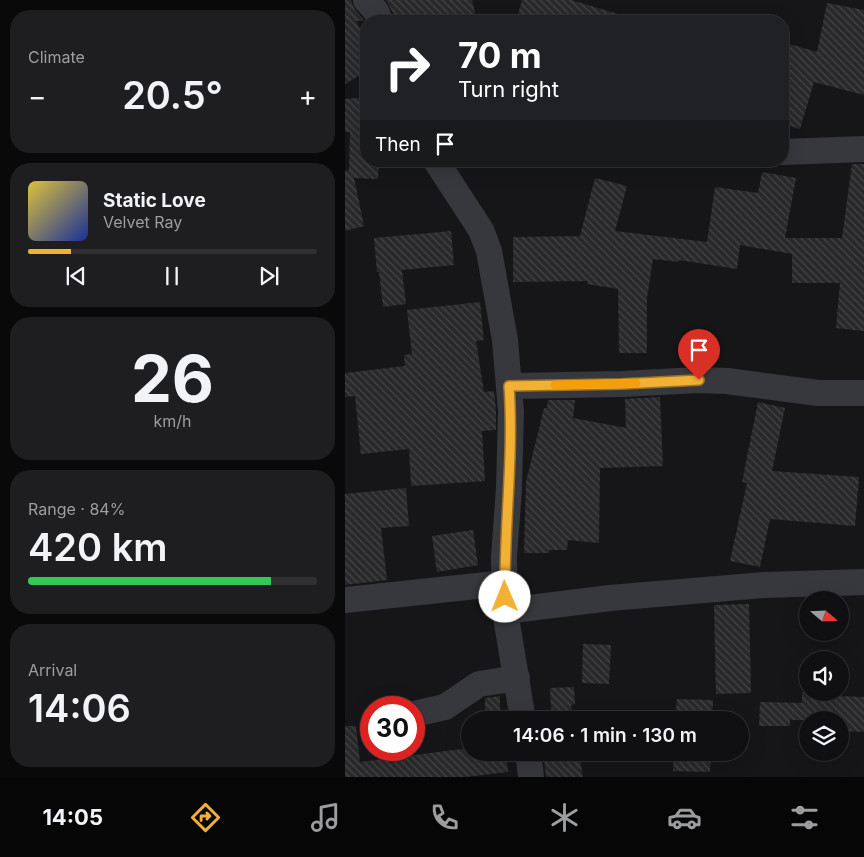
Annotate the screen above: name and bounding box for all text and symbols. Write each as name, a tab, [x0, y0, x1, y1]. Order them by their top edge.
text: 70 m	[458, 34, 542, 76]
icon: right	[375, 35, 440, 100]
text: Climate	[28, 47, 85, 67]
text: 20.5°	[122, 72, 223, 118]
text: Turn right	[458, 76, 559, 102]
text: −	[28, 79, 47, 113]
text: +	[298, 79, 317, 113]
icon: arrive	[431, 130, 459, 158]
text: Then	[375, 133, 421, 156]
text: Static Love	[103, 189, 206, 212]
text: Velvet Ray	[103, 212, 182, 232]
icon: previous	[62, 262, 90, 290]
icon: pause	[158, 262, 186, 290]
icon: next	[255, 262, 283, 290]
pin	[678, 329, 720, 380]
icon: arrive	[685, 336, 713, 364]
text: 26	[131, 339, 214, 418]
text: km/h	[153, 411, 192, 431]
text: Range · 84%	[28, 499, 125, 519]
text: 420 km	[28, 524, 167, 570]
position arrow	[478, 570, 530, 622]
north arrow	[799, 591, 849, 641]
map controls	[799, 591, 849, 761]
button: sound	[799, 651, 849, 701]
text: Arrival	[28, 660, 77, 680]
text: 14:06	[28, 685, 131, 731]
speed limit sign: 30	[360, 696, 425, 761]
button: layers	[799, 711, 849, 761]
text: 14:06 · 1 min · 130 m	[513, 724, 697, 747]
icon: directions	[188, 800, 223, 835]
icon: music	[308, 800, 343, 835]
icon: phone	[427, 800, 462, 835]
icon: climate	[547, 800, 582, 835]
icon: car	[667, 800, 702, 835]
icon: filters	[787, 800, 822, 835]
text: 14:05	[42, 804, 103, 830]

